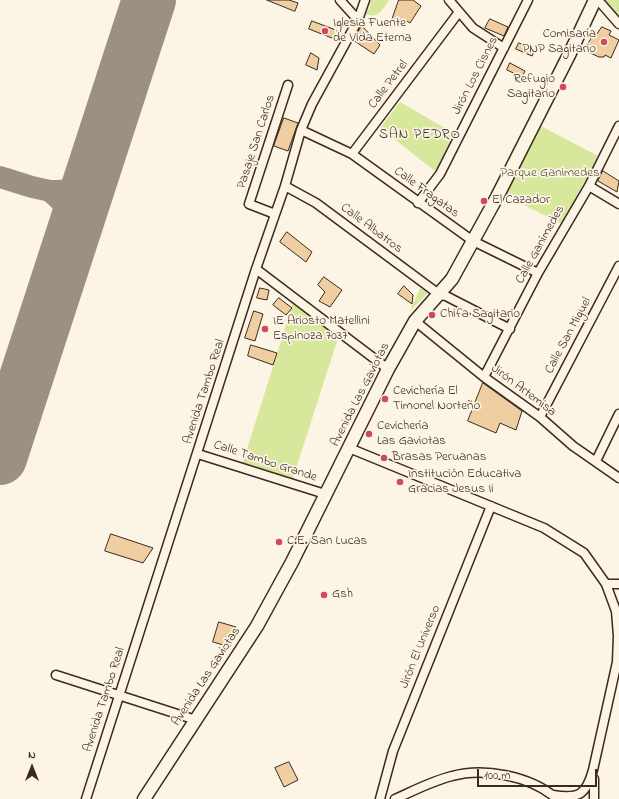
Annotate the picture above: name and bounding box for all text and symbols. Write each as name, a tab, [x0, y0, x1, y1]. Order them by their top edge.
place label: Iglesia Fuente de Vida Eterna	[333, 16, 412, 47]
marker: Iglesia Fuente de Vida Eterna	[320, 26, 330, 36]
place label: Comisaría PNP Sagitario	[522, 27, 596, 58]
street label: Jirón Los Cisnes	[450, 34, 502, 118]
marker: Comisaría PNP Sagitario	[599, 37, 609, 47]
street label: Calle Petrel	[366, 58, 412, 112]
place label: Refugio Sagitario	[507, 72, 555, 103]
marker: Refugio Sagitario	[558, 82, 568, 92]
street label: Pasaje San Carlos	[234, 93, 280, 191]
district label: SAN PEDRO	[379, 128, 461, 144]
street label: Calle Fragatas	[390, 164, 462, 222]
park label: Parque Ganimedes	[500, 166, 600, 182]
place label: El Cazador	[492, 193, 550, 209]
marker: El Cazador	[479, 196, 489, 206]
street label: Calle Albatros	[337, 201, 405, 257]
street label: Calle Ganímedes	[513, 203, 569, 287]
street label: Calle San Miguel	[542, 295, 596, 377]
place label: Chifa Sagitario	[440, 307, 520, 323]
marker: Chifa Sagitario	[427, 310, 437, 320]
place label: IE Ariosto Matellini Espinoza 7037	[273, 314, 370, 345]
marker: IE Ariosto Matellini Espinoza 7037	[260, 324, 270, 334]
street label: Avenida Tambo Real	[181, 338, 229, 446]
street label: Avenida Las Gaviotas	[328, 340, 394, 450]
street label: Jirón Artemisa	[487, 361, 559, 421]
place label: Cevichería El Timonel Norteño	[393, 384, 480, 415]
marker: Cevichería El Timonel Norteño	[380, 394, 390, 404]
place label: Cevichería Las Gaviotas	[377, 419, 446, 450]
marker: Cevichería Las Gaviotas	[364, 429, 374, 439]
street label: Calle Tambo Grande	[211, 438, 319, 486]
place label: Brasas Peruanas	[392, 450, 486, 466]
marker: Brasas Peruanas	[379, 453, 389, 463]
place label: Institución Educativa Gracias Jesus Ii	[408, 467, 521, 498]
marker: Institución Educativa Gracias Jesus Ii	[395, 477, 405, 487]
place label: C.E. San Lucas	[287, 534, 367, 550]
marker: C.E. San Lucas	[274, 537, 284, 547]
place label: Gsh	[332, 587, 353, 603]
marker: Gsh	[319, 590, 329, 600]
street label: Jirón El Universo	[397, 603, 445, 691]
street label: Avenida Las Gaviotas	[169, 625, 245, 729]
street label: Avenida Tambo Real	[81, 646, 129, 754]
north arrow	[12, 747, 52, 787]
text: N	[28, 747, 36, 763]
scale bar	[479, 761, 599, 787]
text: 100 m	[484, 767, 511, 785]

